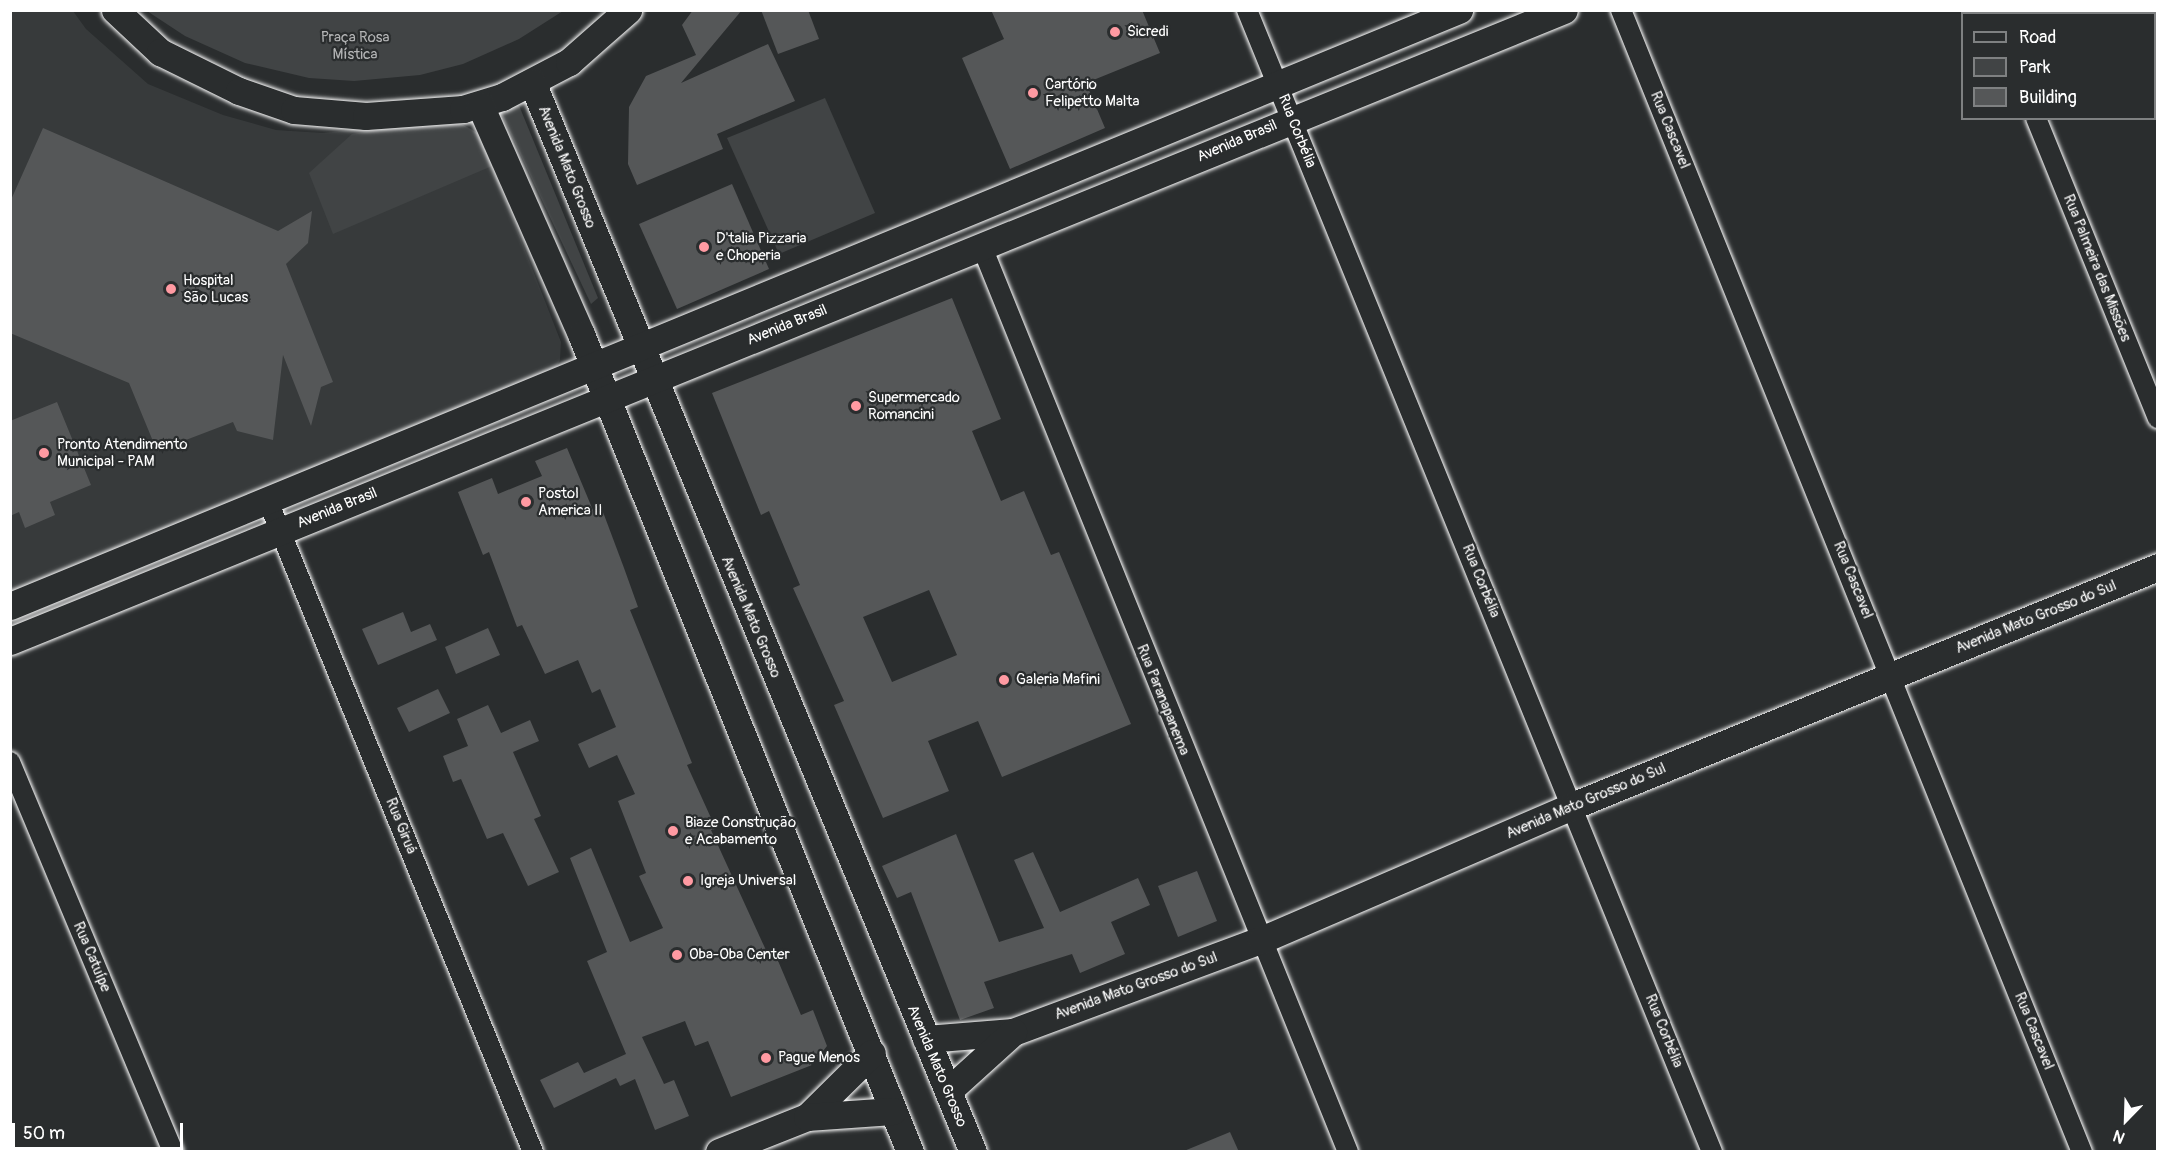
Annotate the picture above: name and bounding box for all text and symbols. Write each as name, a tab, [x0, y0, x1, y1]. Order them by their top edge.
legend	[1961, 12, 2156, 120]
place label: Sicredi	[1127, 23, 1169, 41]
marker: Sicredi	[1108, 25, 1122, 39]
text: Road	[2019, 26, 2056, 49]
park label: Praça Rosa Mística	[321, 28, 389, 63]
text: Park	[2019, 56, 2051, 79]
place label: Cartório Felipetto Malta	[1045, 75, 1139, 110]
marker: Cartório Felipetto Malta	[1026, 86, 1040, 100]
text: Building	[2019, 86, 2077, 109]
street label: Rua Cascavel	[1646, 89, 1694, 171]
street label: Rua Corbélia	[1274, 92, 1320, 170]
street label: Avenida Mato Grosso	[534, 103, 600, 231]
street label: Avenida Brasil	[1194, 116, 1280, 166]
street label: Rua Palmeira das Missões	[2059, 192, 2135, 344]
place label: D'talia Pizzaria e Choperia	[716, 229, 806, 264]
marker: D'talia Pizzaria e Choperia	[697, 240, 711, 254]
place label: Hospital São Lucas	[183, 271, 248, 306]
marker: Hospital São Lucas	[164, 282, 178, 296]
street label: Avenida Brasil	[744, 301, 830, 349]
place label: Supermercado Romancini	[868, 388, 960, 423]
marker: Supermercado Romancini	[849, 399, 863, 413]
place label: Pronto Atendimento Municipal - PAM	[57, 435, 188, 470]
marker: Pronto Atendimento Municipal - PAM	[35, 444, 53, 462]
street label: Avenida Brasil	[294, 484, 380, 532]
place label: Postol America II	[538, 484, 602, 519]
marker: Postol America II	[519, 495, 533, 509]
street label: Rua Cascavel	[1829, 539, 1877, 621]
street label: Rua Corbélia	[1458, 542, 1504, 620]
street label: Avenida Mato Grosso	[717, 553, 785, 681]
street label: Avenida Mato Grosso do Sul	[1953, 576, 2119, 658]
street label: Rua Paranapanema	[1133, 642, 1193, 758]
place label: Galeria Mafini	[1016, 671, 1100, 689]
marker: Galeria Mafini	[997, 673, 1011, 687]
street label: Avenida Mato Grosso do Sul	[1503, 759, 1669, 843]
street label: Rua Giruá	[382, 795, 420, 857]
place label: Biaze Construção e Acabamento	[685, 813, 796, 848]
marker: Biaze Construção e Acabamento	[666, 824, 680, 838]
place label: Igreja Universal	[700, 872, 796, 890]
marker: Igreja Universal	[681, 874, 695, 888]
street label: Rua Catuípe	[69, 919, 115, 995]
place label: Oba-Oba Center	[689, 946, 790, 964]
marker: Oba-Oba Center	[670, 948, 684, 962]
street label: Avenida Mato Grosso do Sul	[1052, 948, 1220, 1024]
street label: Rua Cascavel	[2010, 990, 2058, 1072]
street label: Rua Corbélia	[1641, 992, 1687, 1070]
street label: Avenida Mato Grosso	[903, 1002, 971, 1130]
place label: Pague Menos	[778, 1049, 860, 1067]
marker: Pague Menos	[759, 1051, 773, 1065]
north arrow	[2096, 1090, 2156, 1150]
scale bar	[15, 1111, 186, 1149]
text: 50 m	[23, 1122, 65, 1145]
text: N	[2110, 1125, 2128, 1148]

